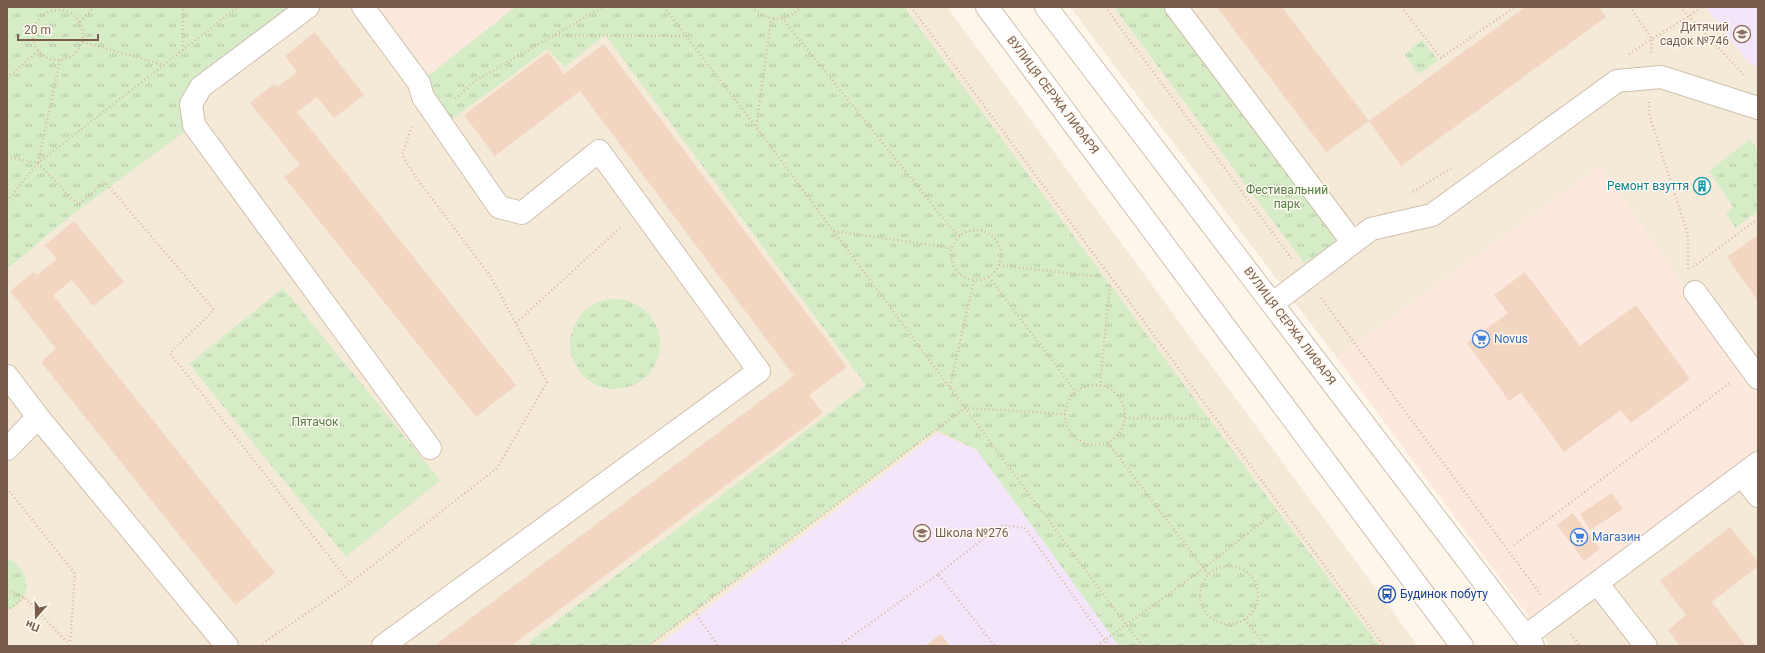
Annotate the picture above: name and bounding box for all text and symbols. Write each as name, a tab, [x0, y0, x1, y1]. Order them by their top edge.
scale bar	[18, 16, 98, 42]
place label: Дитячий садок №746	[1660, 20, 1729, 48]
text: 20 m	[24, 23, 51, 37]
school or university icon: Дитячий садок №746	[1732, 24, 1752, 44]
street label: ВУЛИЦЯ СЕРЖА ЛИФАРЯ	[1004, 33, 1102, 157]
building icon: Ремонт взуття	[1692, 176, 1712, 196]
place label: Ремонт взуття	[1607, 179, 1689, 193]
park label: Фестивальний парк	[1246, 183, 1328, 211]
street label: ВУЛИЦЯ СЕРЖА ЛИФАРЯ	[1241, 264, 1339, 388]
supermarket icon: Novus	[1471, 329, 1491, 349]
place label: Novus	[1494, 332, 1528, 346]
park label: Пятачок	[291, 415, 339, 429]
school or university icon: Школа №276	[912, 523, 932, 543]
place label: Школа №276	[935, 526, 1009, 540]
supermarket icon: Магазин	[1569, 527, 1589, 547]
place label: Магазин	[1592, 530, 1641, 544]
bus stop icon: Будинок побуту	[1377, 584, 1397, 604]
place label: Будинок побуту	[1400, 587, 1488, 601]
north arrow	[16, 597, 56, 637]
text: Пн	[24, 617, 42, 634]

